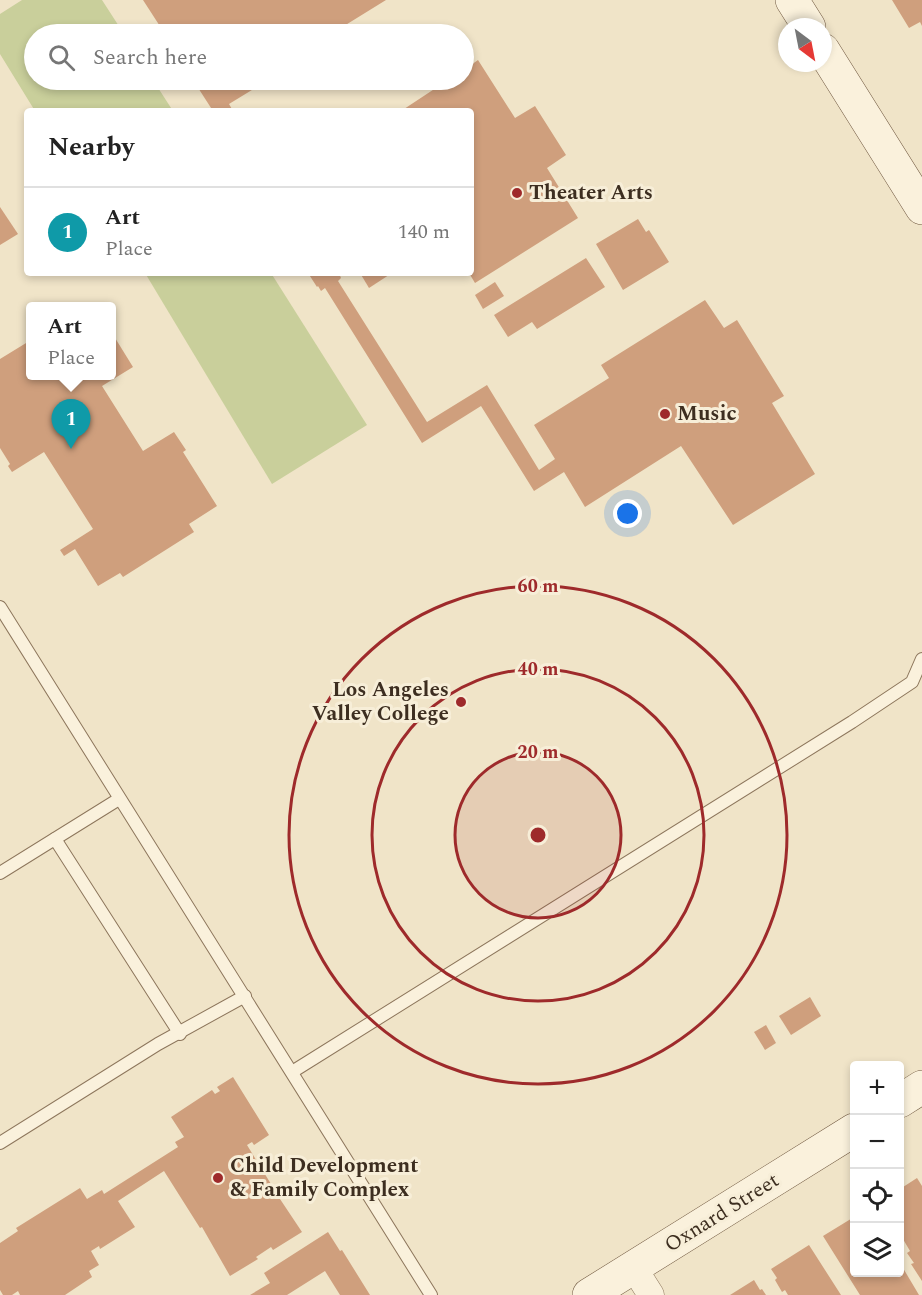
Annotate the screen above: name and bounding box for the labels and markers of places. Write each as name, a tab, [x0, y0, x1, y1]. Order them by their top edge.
place label: Theater Arts	[529, 177, 653, 209]
marker: Theater Arts	[510, 186, 524, 200]
place label: Music	[677, 398, 737, 430]
pin: 1	[52, 400, 90, 449]
marker: Music	[658, 407, 672, 421]
place label: Los Angeles Valley College	[312, 674, 449, 730]
marker: Los Angeles Valley College	[454, 695, 468, 709]
centre of rings	[528, 825, 548, 845]
place label: Child Development & Family Complex	[230, 1150, 418, 1206]
marker: Child Development & Family Complex	[211, 1171, 225, 1185]

